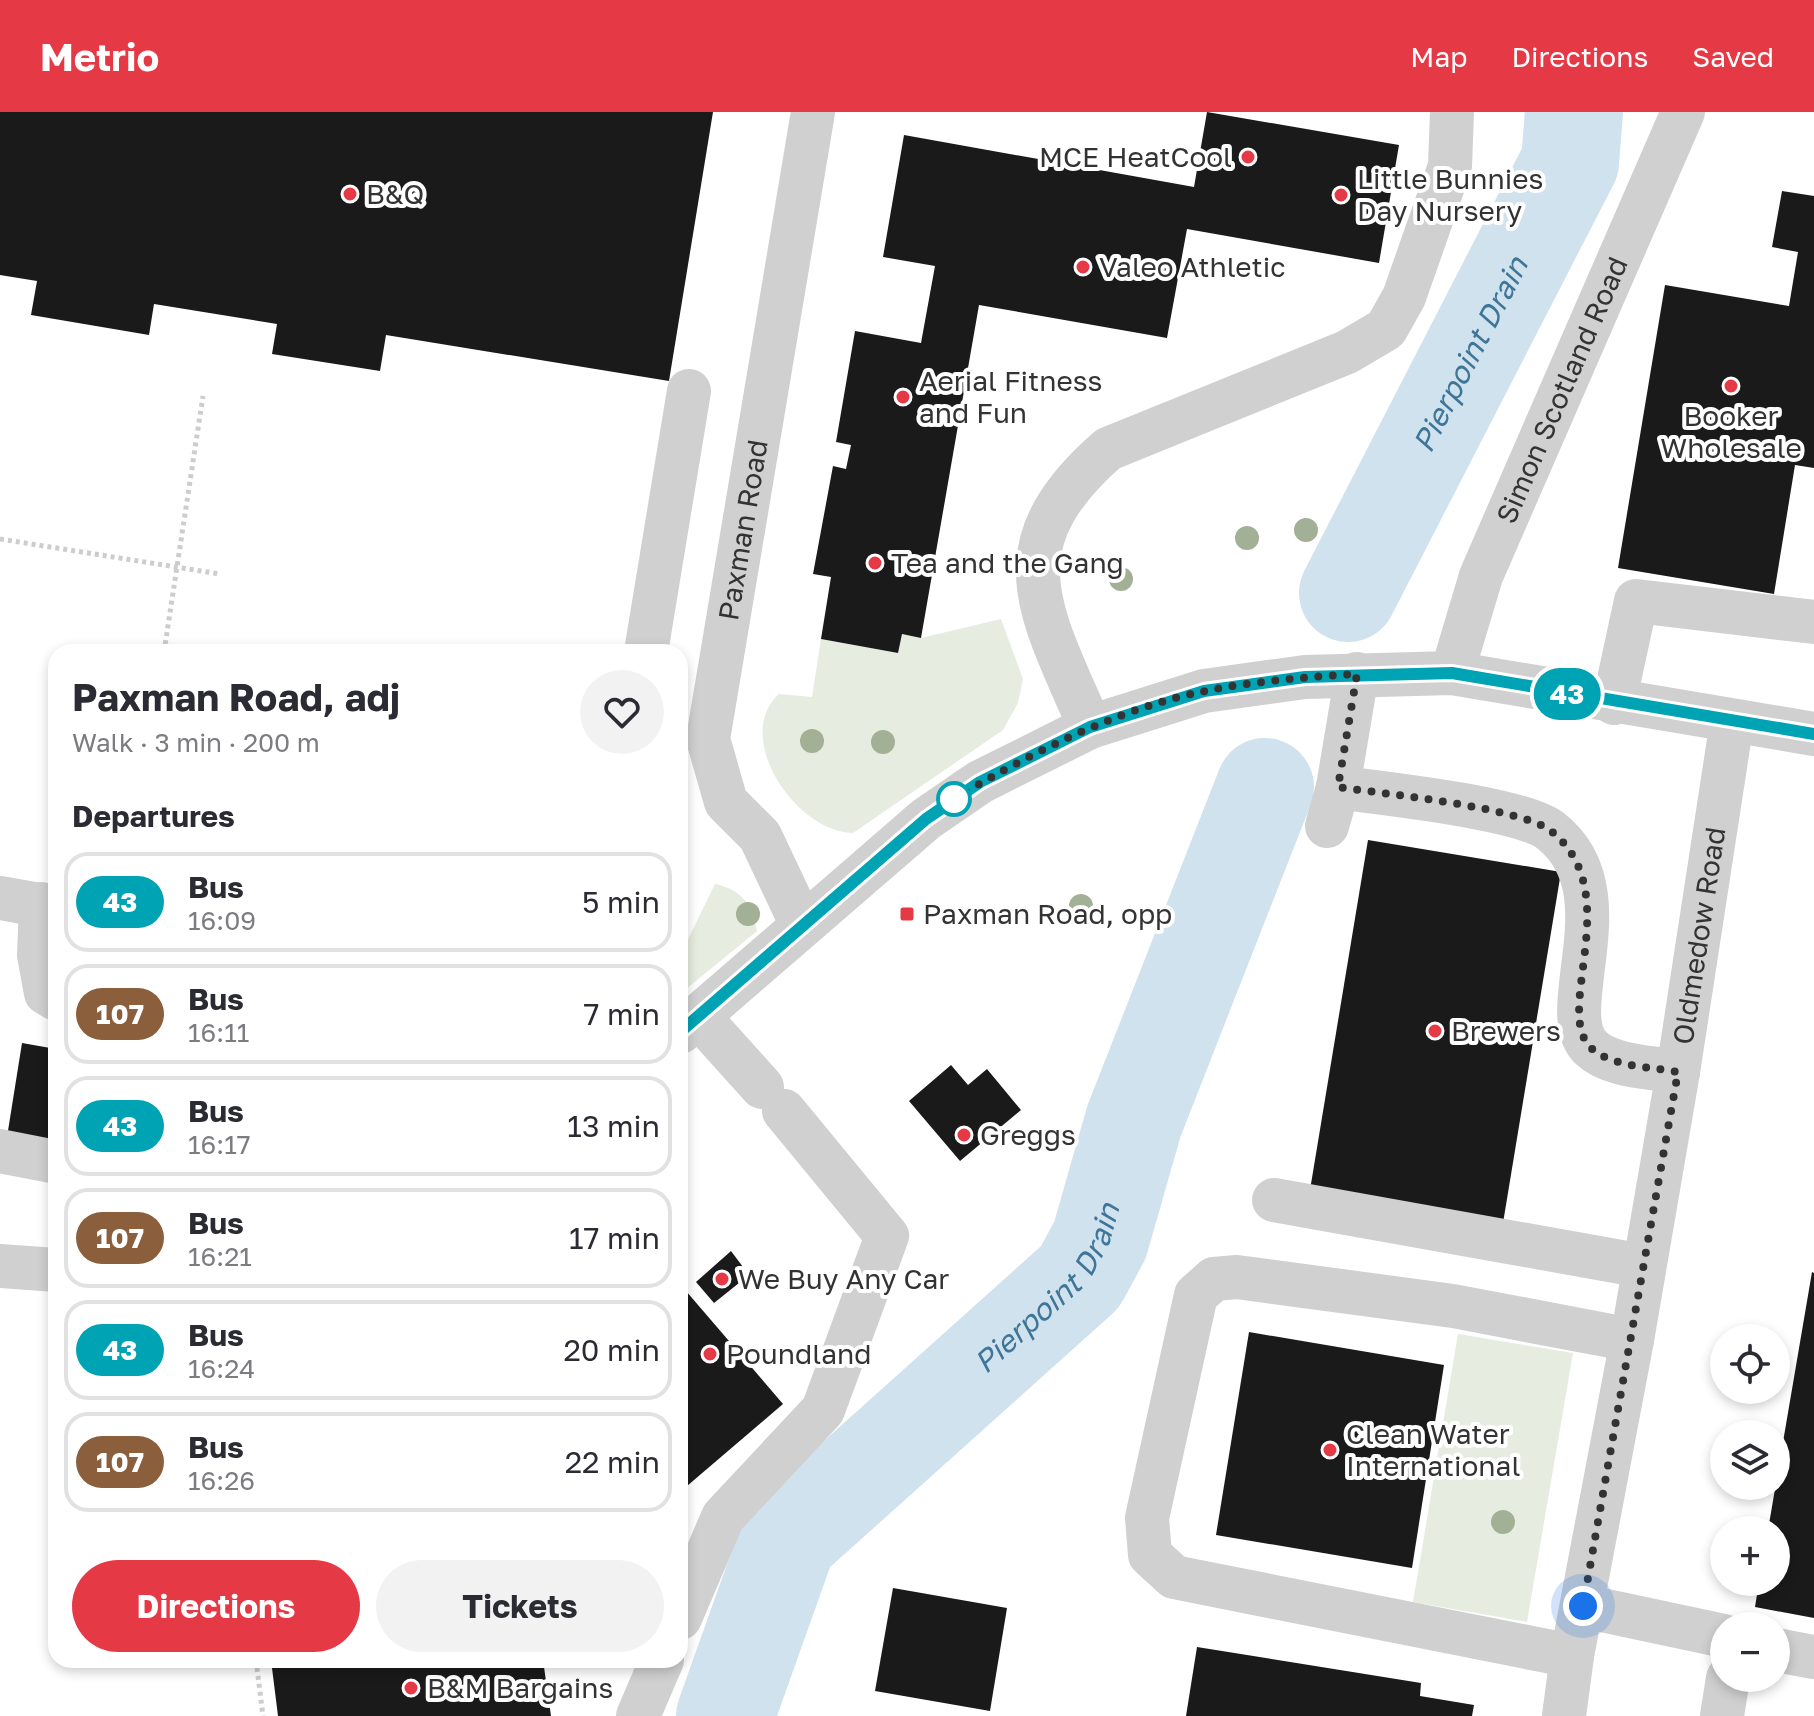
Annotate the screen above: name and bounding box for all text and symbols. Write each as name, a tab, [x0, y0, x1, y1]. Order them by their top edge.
text: Metrio	[40, 34, 159, 79]
text: Map	[1410, 40, 1467, 73]
text: Directions	[1511, 40, 1648, 73]
text: Saved	[1692, 40, 1774, 73]
place label: MCE HeatCool	[1039, 140, 1232, 173]
marker: MCE HeatCool	[1239, 148, 1257, 166]
place label: Little Bunnies Day Nursery	[1357, 162, 1543, 227]
place label: B&Q	[366, 177, 424, 210]
marker: B&Q	[341, 185, 359, 203]
marker: Little Bunnies Day Nursery	[1332, 186, 1350, 204]
water label: Pierpoint Drain	[1405, 249, 1536, 458]
place label: Valeo Athletic	[1099, 250, 1286, 283]
street label: Simon Scotland Road	[1489, 252, 1634, 528]
marker: Valeo Athletic	[1074, 258, 1092, 276]
place label: Aerial Fitness and Fun	[919, 364, 1102, 429]
marker: Booker Wholesale	[1722, 377, 1740, 395]
marker: Aerial Fitness and Fun	[894, 388, 912, 406]
place label: Booker Wholesale	[1660, 399, 1802, 464]
street label: Paxman Road	[711, 437, 774, 623]
place label: Tea and the Gang	[891, 546, 1124, 579]
marker: Tea and the Gang	[866, 554, 884, 572]
line badge: 43	[1531, 668, 1603, 720]
button: heart	[580, 670, 664, 754]
text: Paxman Road, adj	[72, 674, 400, 719]
text: 43	[1550, 677, 1584, 710]
text: Walk · 3 min · 200 m	[72, 727, 320, 758]
unlabelled marker	[937, 782, 971, 816]
text: Departures	[72, 798, 235, 834]
street label: Oldmedow Road	[1665, 824, 1731, 1047]
text: Bus	[188, 869, 244, 905]
text: 5 min	[582, 884, 660, 920]
text: 43	[103, 885, 137, 918]
place label: Paxman Road, opp	[923, 897, 1172, 930]
text: 16:09	[188, 905, 256, 936]
marker: Paxman Road, opp	[898, 905, 916, 923]
text: Bus	[188, 981, 244, 1017]
text: 7 min	[584, 996, 660, 1032]
text: 107	[96, 997, 144, 1030]
place label: Brewers	[1451, 1014, 1561, 1047]
text: 16:11	[188, 1017, 249, 1048]
marker: Brewers	[1426, 1022, 1444, 1040]
text: Bus	[188, 1093, 244, 1129]
text: 13 min	[567, 1108, 660, 1144]
text: 43	[103, 1109, 137, 1142]
place label: Greggs	[980, 1118, 1076, 1151]
marker: Greggs	[955, 1126, 973, 1144]
text: 16:17	[188, 1129, 251, 1160]
water label: Pierpoint Drain	[966, 1198, 1127, 1380]
text: Bus	[188, 1205, 244, 1241]
text: 17 min	[569, 1220, 660, 1256]
text: 107	[96, 1221, 144, 1254]
text: 16:21	[188, 1241, 252, 1272]
place label: We Buy Any Car	[738, 1262, 949, 1295]
marker: We Buy Any Car	[713, 1270, 731, 1288]
text: Bus	[188, 1317, 244, 1353]
map controls	[1710, 1324, 1790, 1692]
button: locate	[1710, 1324, 1790, 1404]
text: 20 min	[563, 1332, 660, 1368]
text: 43	[103, 1333, 137, 1366]
place label: Poundland	[726, 1337, 871, 1370]
marker: Poundland	[701, 1345, 719, 1363]
text: 16:24	[188, 1353, 255, 1384]
place label: Clean Water International	[1346, 1417, 1520, 1482]
button: layers	[1710, 1420, 1790, 1500]
text: Bus	[188, 1429, 244, 1465]
marker: Clean Water International	[1321, 1441, 1339, 1459]
text: 22 min	[565, 1444, 660, 1480]
text: 107	[96, 1445, 144, 1478]
text: 16:26	[188, 1465, 255, 1496]
button: +	[1710, 1516, 1790, 1596]
button: Directions	[72, 1560, 360, 1652]
button: Tickets	[376, 1560, 664, 1652]
your location	[1563, 1586, 1603, 1626]
button: −	[1710, 1612, 1790, 1692]
place label: B&M Bargains	[427, 1671, 613, 1704]
marker: B&M Bargains	[402, 1679, 420, 1697]

